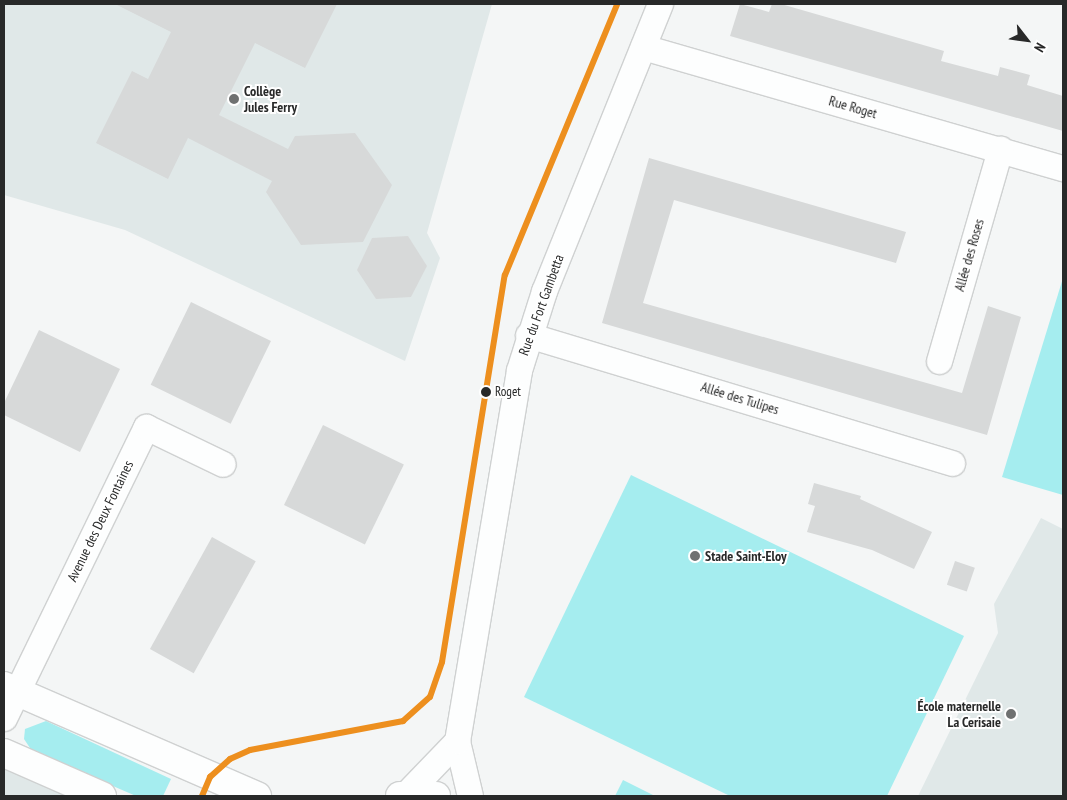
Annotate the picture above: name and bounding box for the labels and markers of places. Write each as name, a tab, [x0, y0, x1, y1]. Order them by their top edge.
place label: Collège Jules Ferry	[244, 83, 297, 115]
marker: Collège Jules Ferry	[228, 93, 240, 105]
place label: Roget	[495, 384, 521, 400]
marker: Roget	[481, 387, 491, 397]
place label: Stade Saint-Eloy	[705, 548, 787, 564]
marker: Stade Saint-Eloy	[689, 550, 701, 562]
place label: École maternelle La Cerisaie	[917, 698, 1001, 730]
marker: École maternelle La Cerisaie	[1005, 708, 1017, 720]

